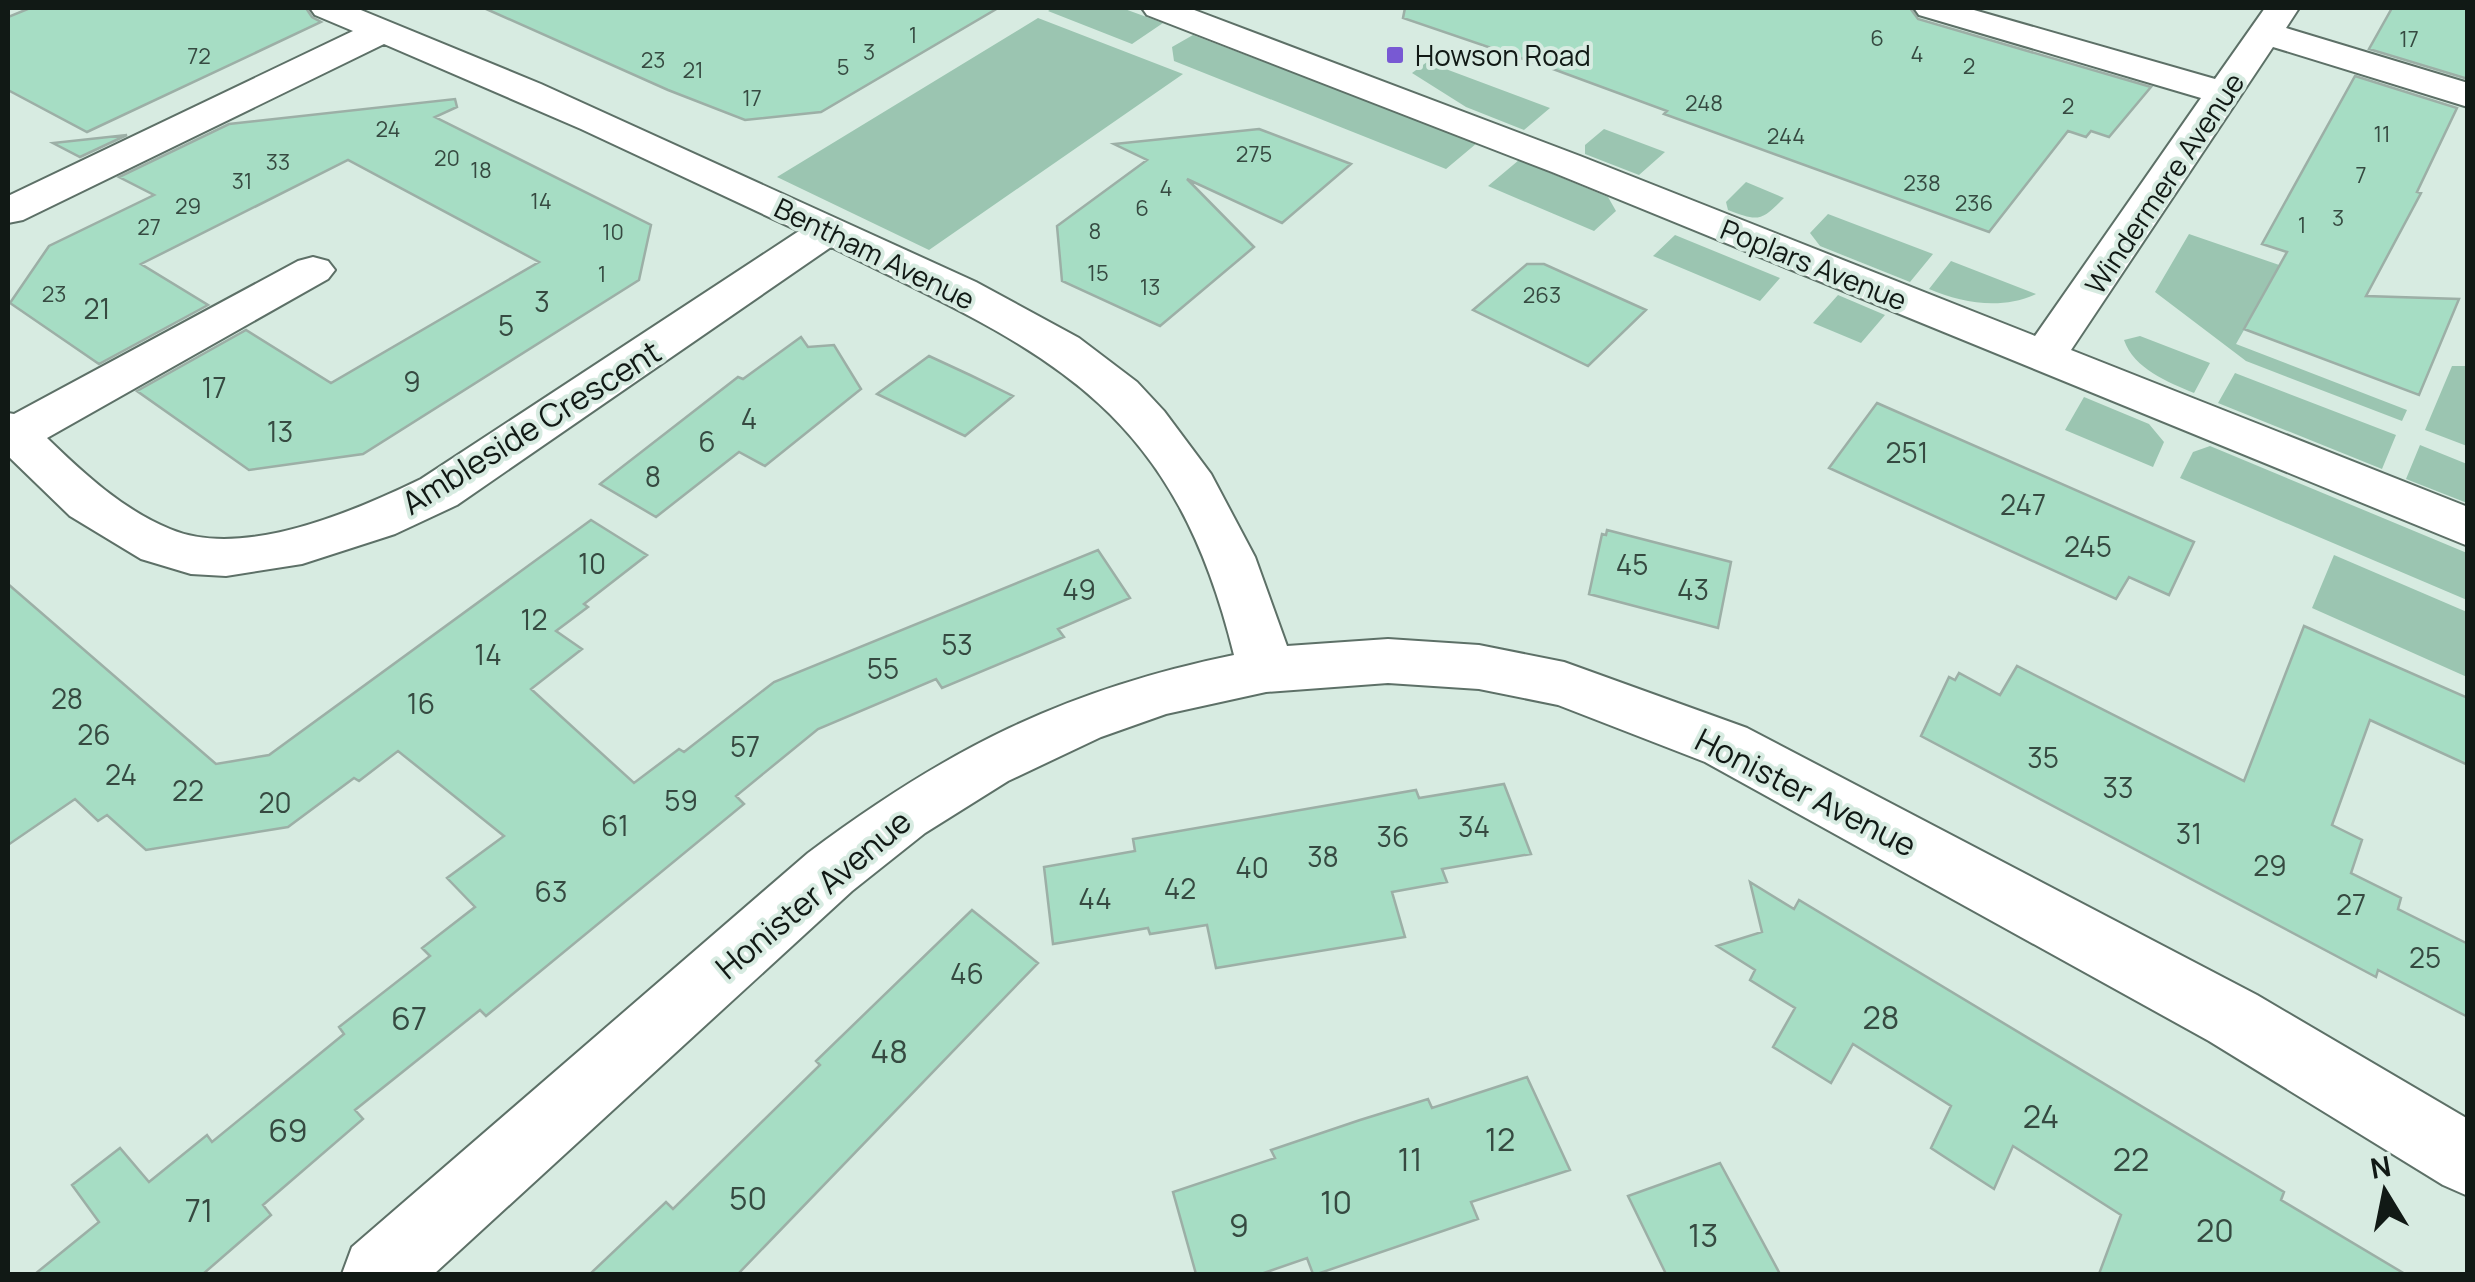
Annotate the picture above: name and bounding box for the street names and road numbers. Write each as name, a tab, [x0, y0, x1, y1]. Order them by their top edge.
street label: Windermere Avenue	[2076, 65, 2252, 301]
street label: Bentham Avenue	[769, 188, 981, 318]
street label: Poplars Avenue	[1715, 209, 1913, 319]
street label: Ambleside Crescent	[393, 329, 669, 525]
street label: Honister Avenue	[1688, 717, 1924, 867]
street label: Honister Avenue	[706, 799, 920, 989]

